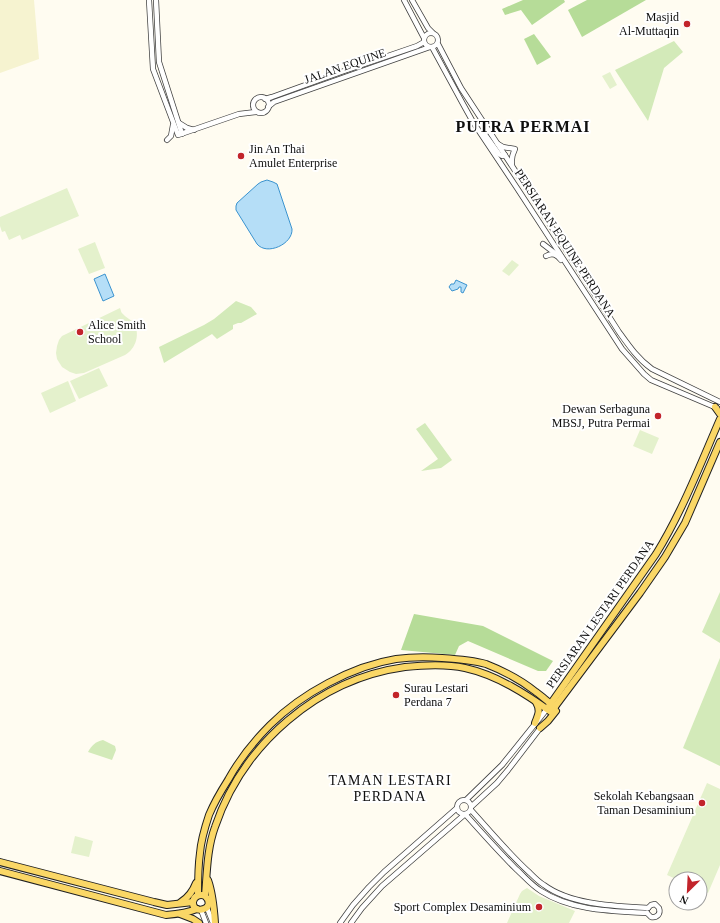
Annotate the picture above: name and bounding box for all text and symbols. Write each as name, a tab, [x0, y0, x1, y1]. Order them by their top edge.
place label: Masjid Al-Muttaqin	[619, 10, 679, 38]
marker: Masjid Al-Muttaqin	[682, 19, 692, 29]
street label: JALAN EQUINE	[302, 45, 388, 87]
district label: PUTRA PERMAI	[455, 118, 591, 135]
place label: Jin An Thai Amulet Enterprise	[249, 142, 337, 170]
marker: Jin An Thai Amulet Enterprise	[236, 151, 246, 161]
street label: PERSIARAN EQUINE PERDANA	[512, 166, 618, 320]
place label: Alice Smith School	[88, 318, 146, 346]
marker: Alice Smith School	[75, 327, 85, 337]
place label: Dewan Serbaguna MBSJ, Putra Permai	[552, 402, 651, 430]
marker: Dewan Serbaguna MBSJ, Putra Permai	[653, 411, 663, 421]
street label: PERSIARAN LESTARI PERDANA	[543, 537, 657, 691]
place label: Surau Lestari Perdana 7	[404, 681, 469, 709]
marker: Surau Lestari Perdana 7	[391, 690, 401, 700]
district label: TAMAN LESTARI PERDANA	[328, 773, 452, 804]
place label: Sekolah Kebangsaan Taman Desaminium	[594, 789, 695, 817]
marker: Sekolah Kebangsaan Taman Desaminium	[697, 798, 707, 808]
north arrow	[668, 871, 708, 911]
text: N	[678, 893, 690, 907]
place label: Sport Complex Desaminium	[394, 900, 532, 914]
marker: Sport Complex Desaminium	[534, 902, 544, 912]

